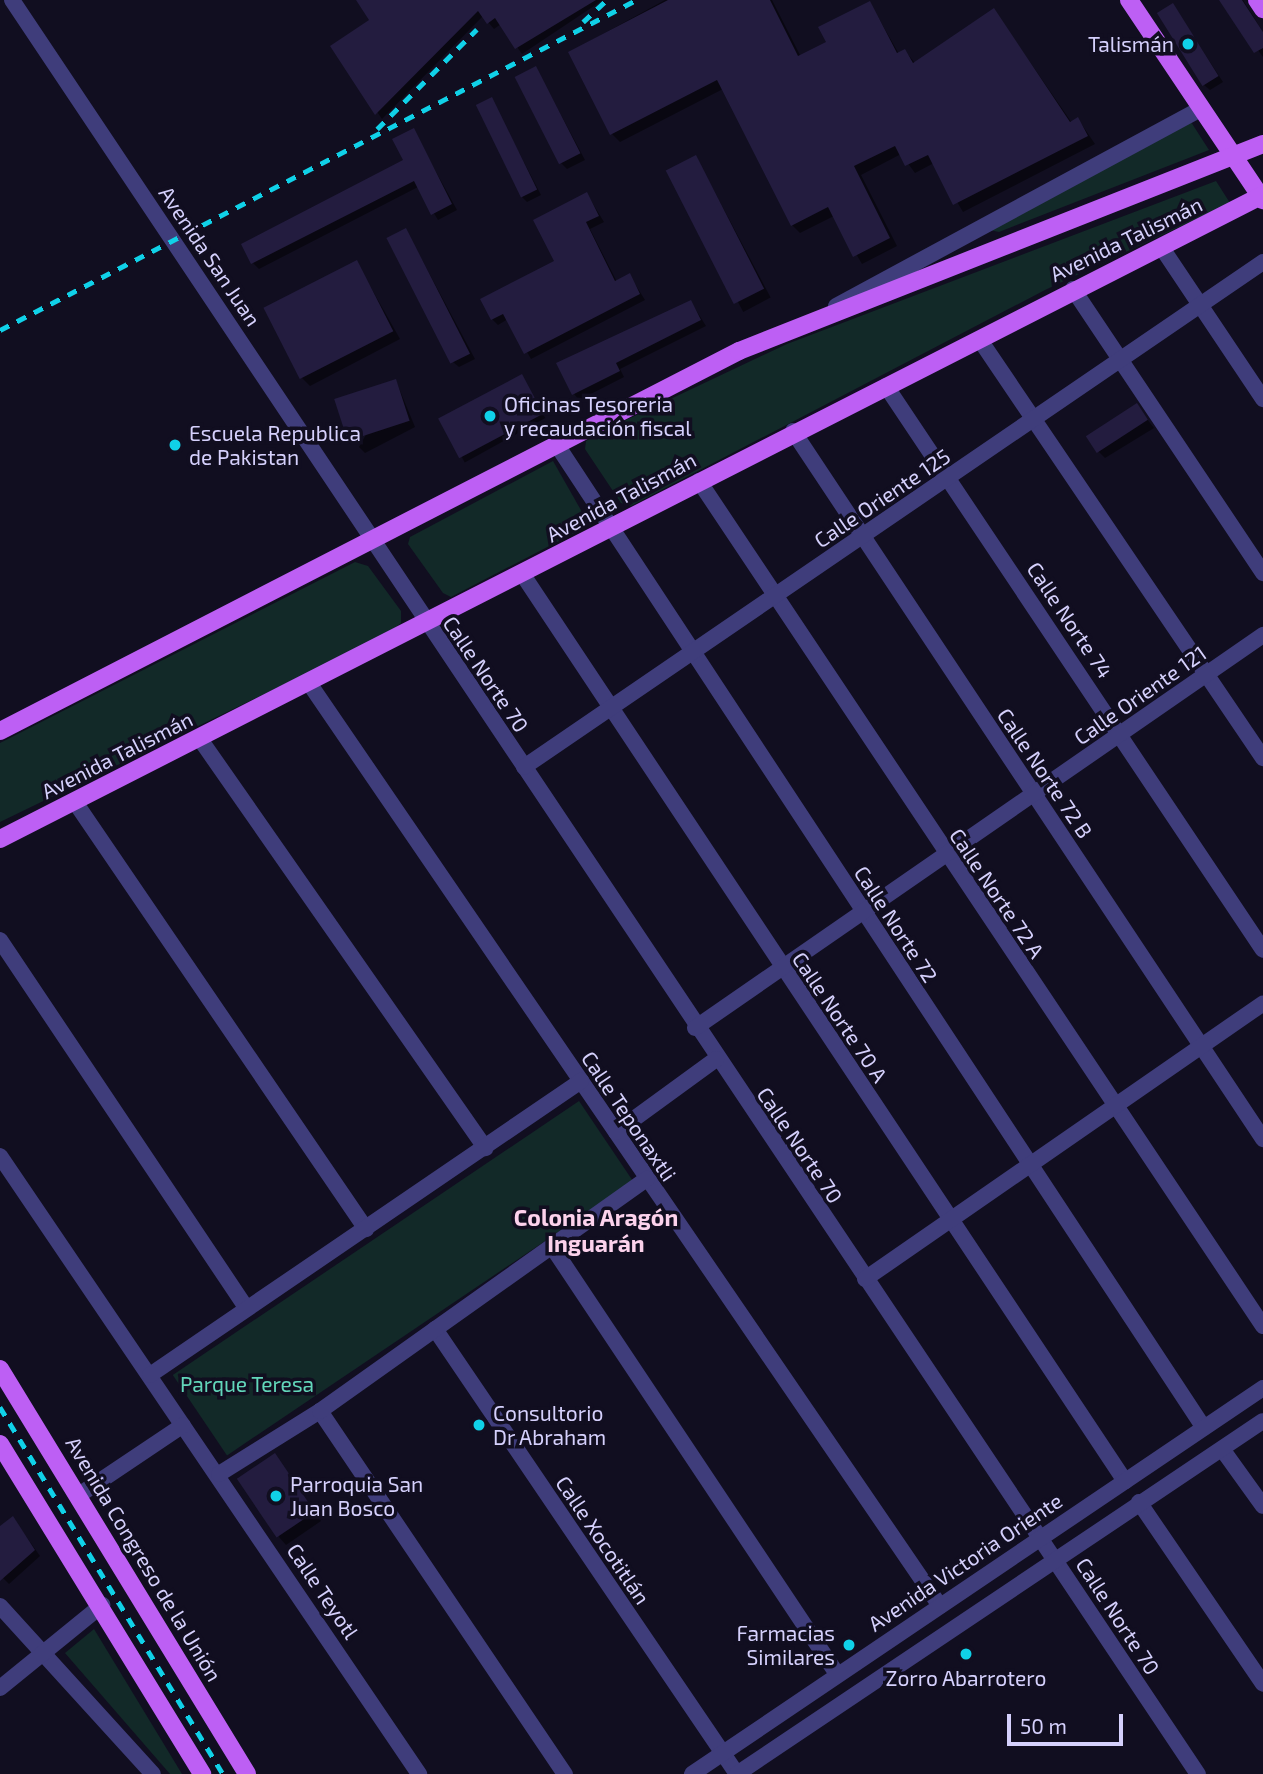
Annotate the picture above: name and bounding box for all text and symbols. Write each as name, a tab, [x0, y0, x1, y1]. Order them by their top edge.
place label: Talismán	[1088, 31, 1174, 57]
marker: Talismán	[1180, 36, 1196, 52]
street label: Avenida San Juan	[154, 181, 266, 331]
street label: Avenida Talismán	[1046, 191, 1206, 287]
place label: Oficinas Tesoreria y recaudación fiscal	[504, 391, 692, 441]
marker: Oficinas Tesoreria y recaudación fiscal	[482, 408, 498, 424]
place label: Escuela Republica de Pakistan	[189, 420, 361, 470]
marker: Escuela Republica de Pakistan	[167, 437, 183, 453]
street label: Calle Oriente 125	[809, 443, 955, 553]
street label: Avenida Talismán	[542, 447, 700, 547]
street label: Calle Norte 74	[1022, 557, 1118, 683]
street label: Calle Norte 70	[438, 611, 534, 737]
street label: Calle Oriente 121	[1069, 640, 1211, 750]
street label: Calle Norte 72 B	[992, 703, 1098, 843]
street label: Avenida Talismán	[37, 706, 197, 804]
street label: Calle Norte 72 A	[944, 823, 1050, 963]
street label: Calle Norte 72	[849, 861, 943, 987]
street label: Calle Norte 70 A	[787, 947, 893, 1087]
street label: Calle Teponaxtli	[576, 1046, 682, 1186]
street label: Calle Norte 70	[752, 1082, 848, 1208]
district label: Colonia Aragón Inguarán	[514, 1203, 678, 1257]
park label: Parque Teresa	[180, 1371, 314, 1397]
place label: Consultorio Dr Abraham	[493, 1400, 607, 1450]
marker: Consultorio Dr Abraham	[471, 1417, 487, 1433]
street label: Avenida Congreso de la Unión	[61, 1432, 227, 1686]
place label: Parroquia San Juan Bosco	[290, 1471, 423, 1521]
street label: Calle Xocotitlán	[551, 1471, 655, 1609]
marker: Parroquia San Juan Bosco	[268, 1488, 284, 1504]
street label: Avenida Victoria Oriente	[863, 1488, 1067, 1636]
street label: Calle Teyotl	[282, 1538, 364, 1644]
street label: Calle Norte 70	[1071, 1553, 1165, 1679]
place label: Farmacias Similares	[737, 1620, 835, 1670]
marker: Farmacias Similares	[841, 1637, 857, 1653]
marker: Zorro Abarrotero	[958, 1646, 974, 1662]
place label: Zorro Abarrotero	[885, 1665, 1047, 1691]
scale bar	[1011, 1700, 1126, 1744]
text: 50 m	[1020, 1713, 1067, 1738]

